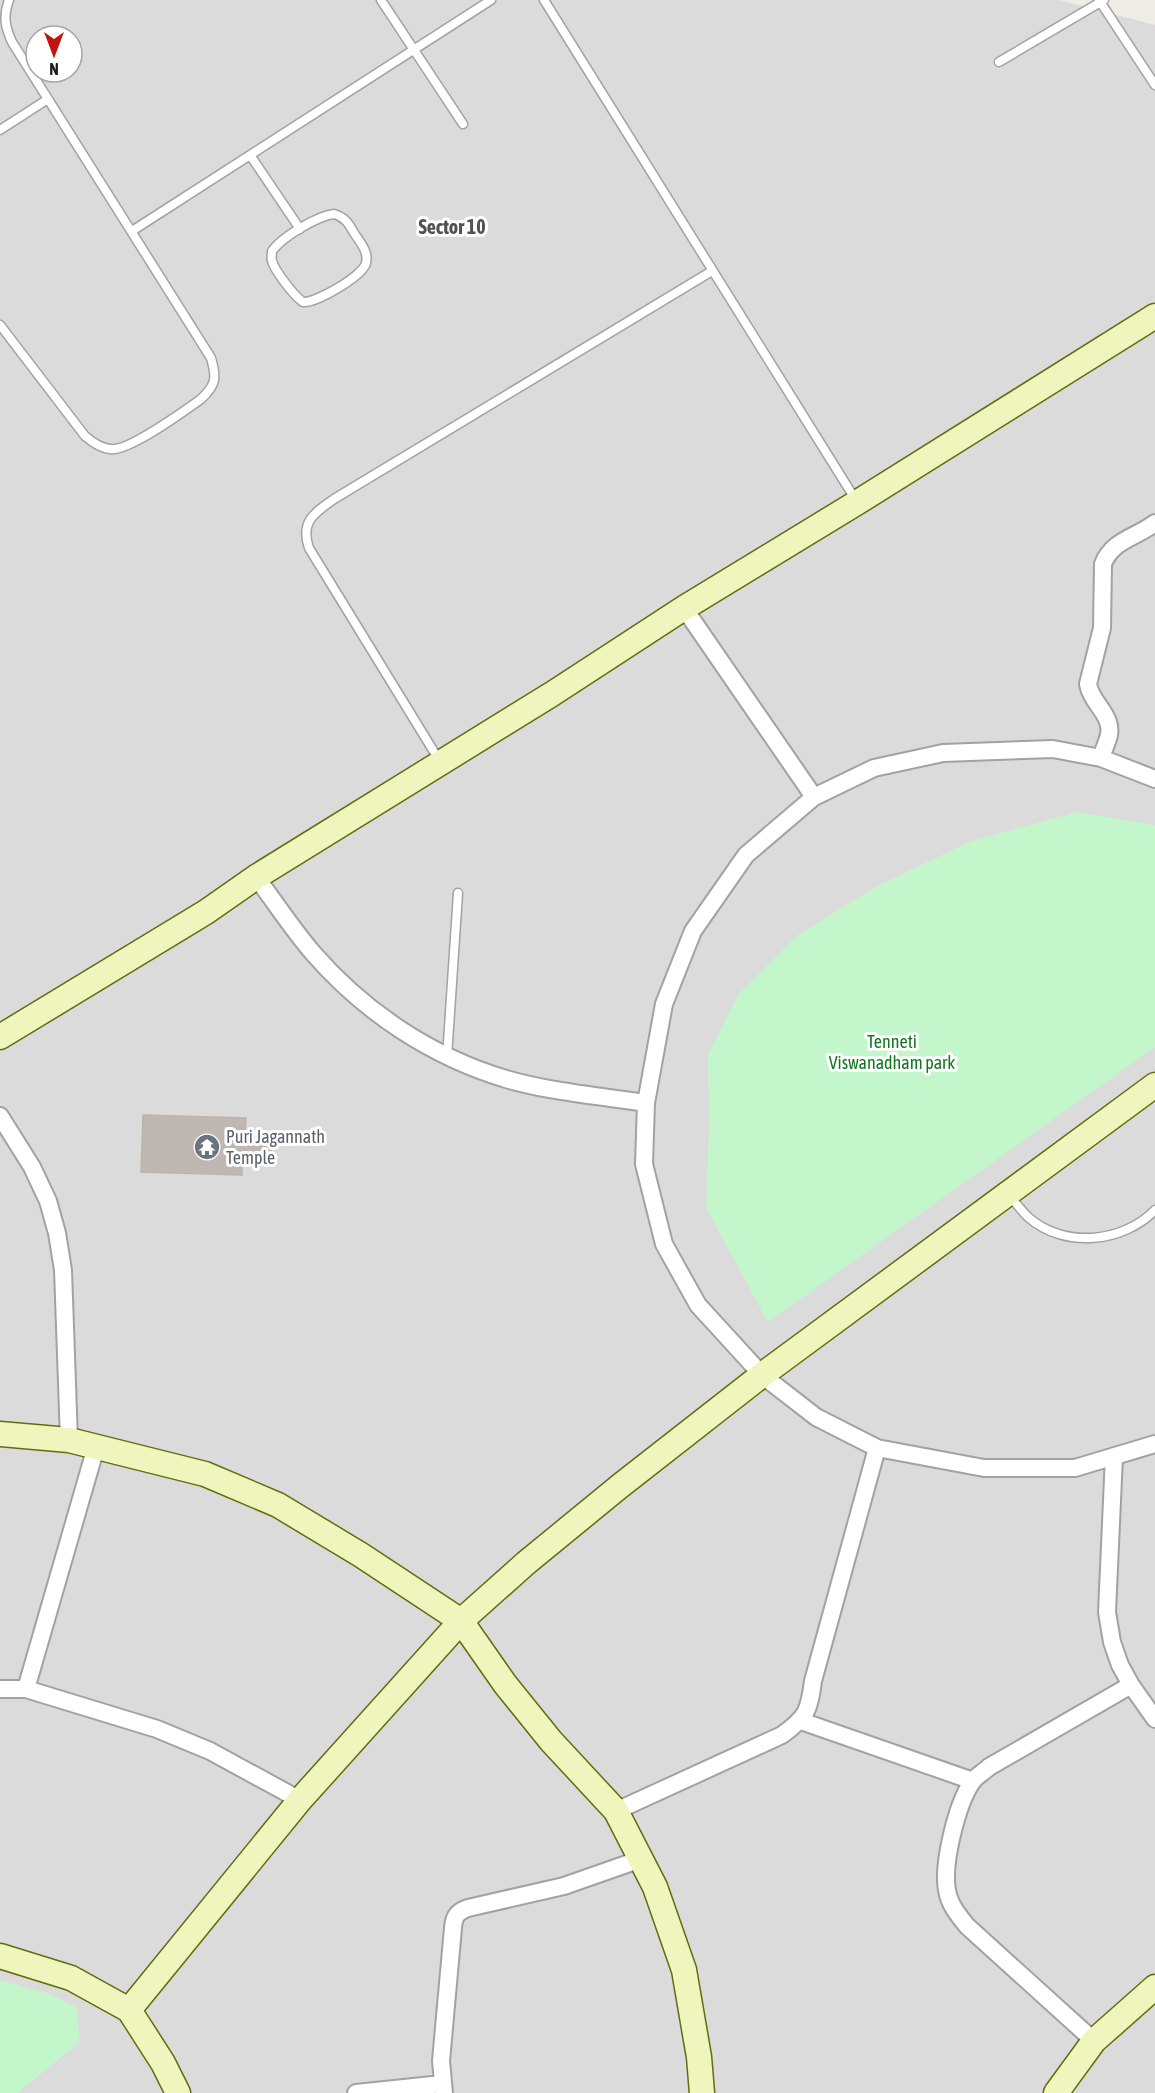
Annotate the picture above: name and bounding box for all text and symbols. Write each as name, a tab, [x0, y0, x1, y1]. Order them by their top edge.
north arrow	[24, 24, 84, 84]
text: N	[49, 60, 59, 78]
district label: Sector 10	[418, 215, 486, 238]
park label: Tenneti Viswanadham park	[829, 1031, 955, 1073]
place label: Puri Jagannath Temple	[226, 1126, 325, 1168]
temple icon: Puri Jagannath Temple	[192, 1132, 222, 1162]

